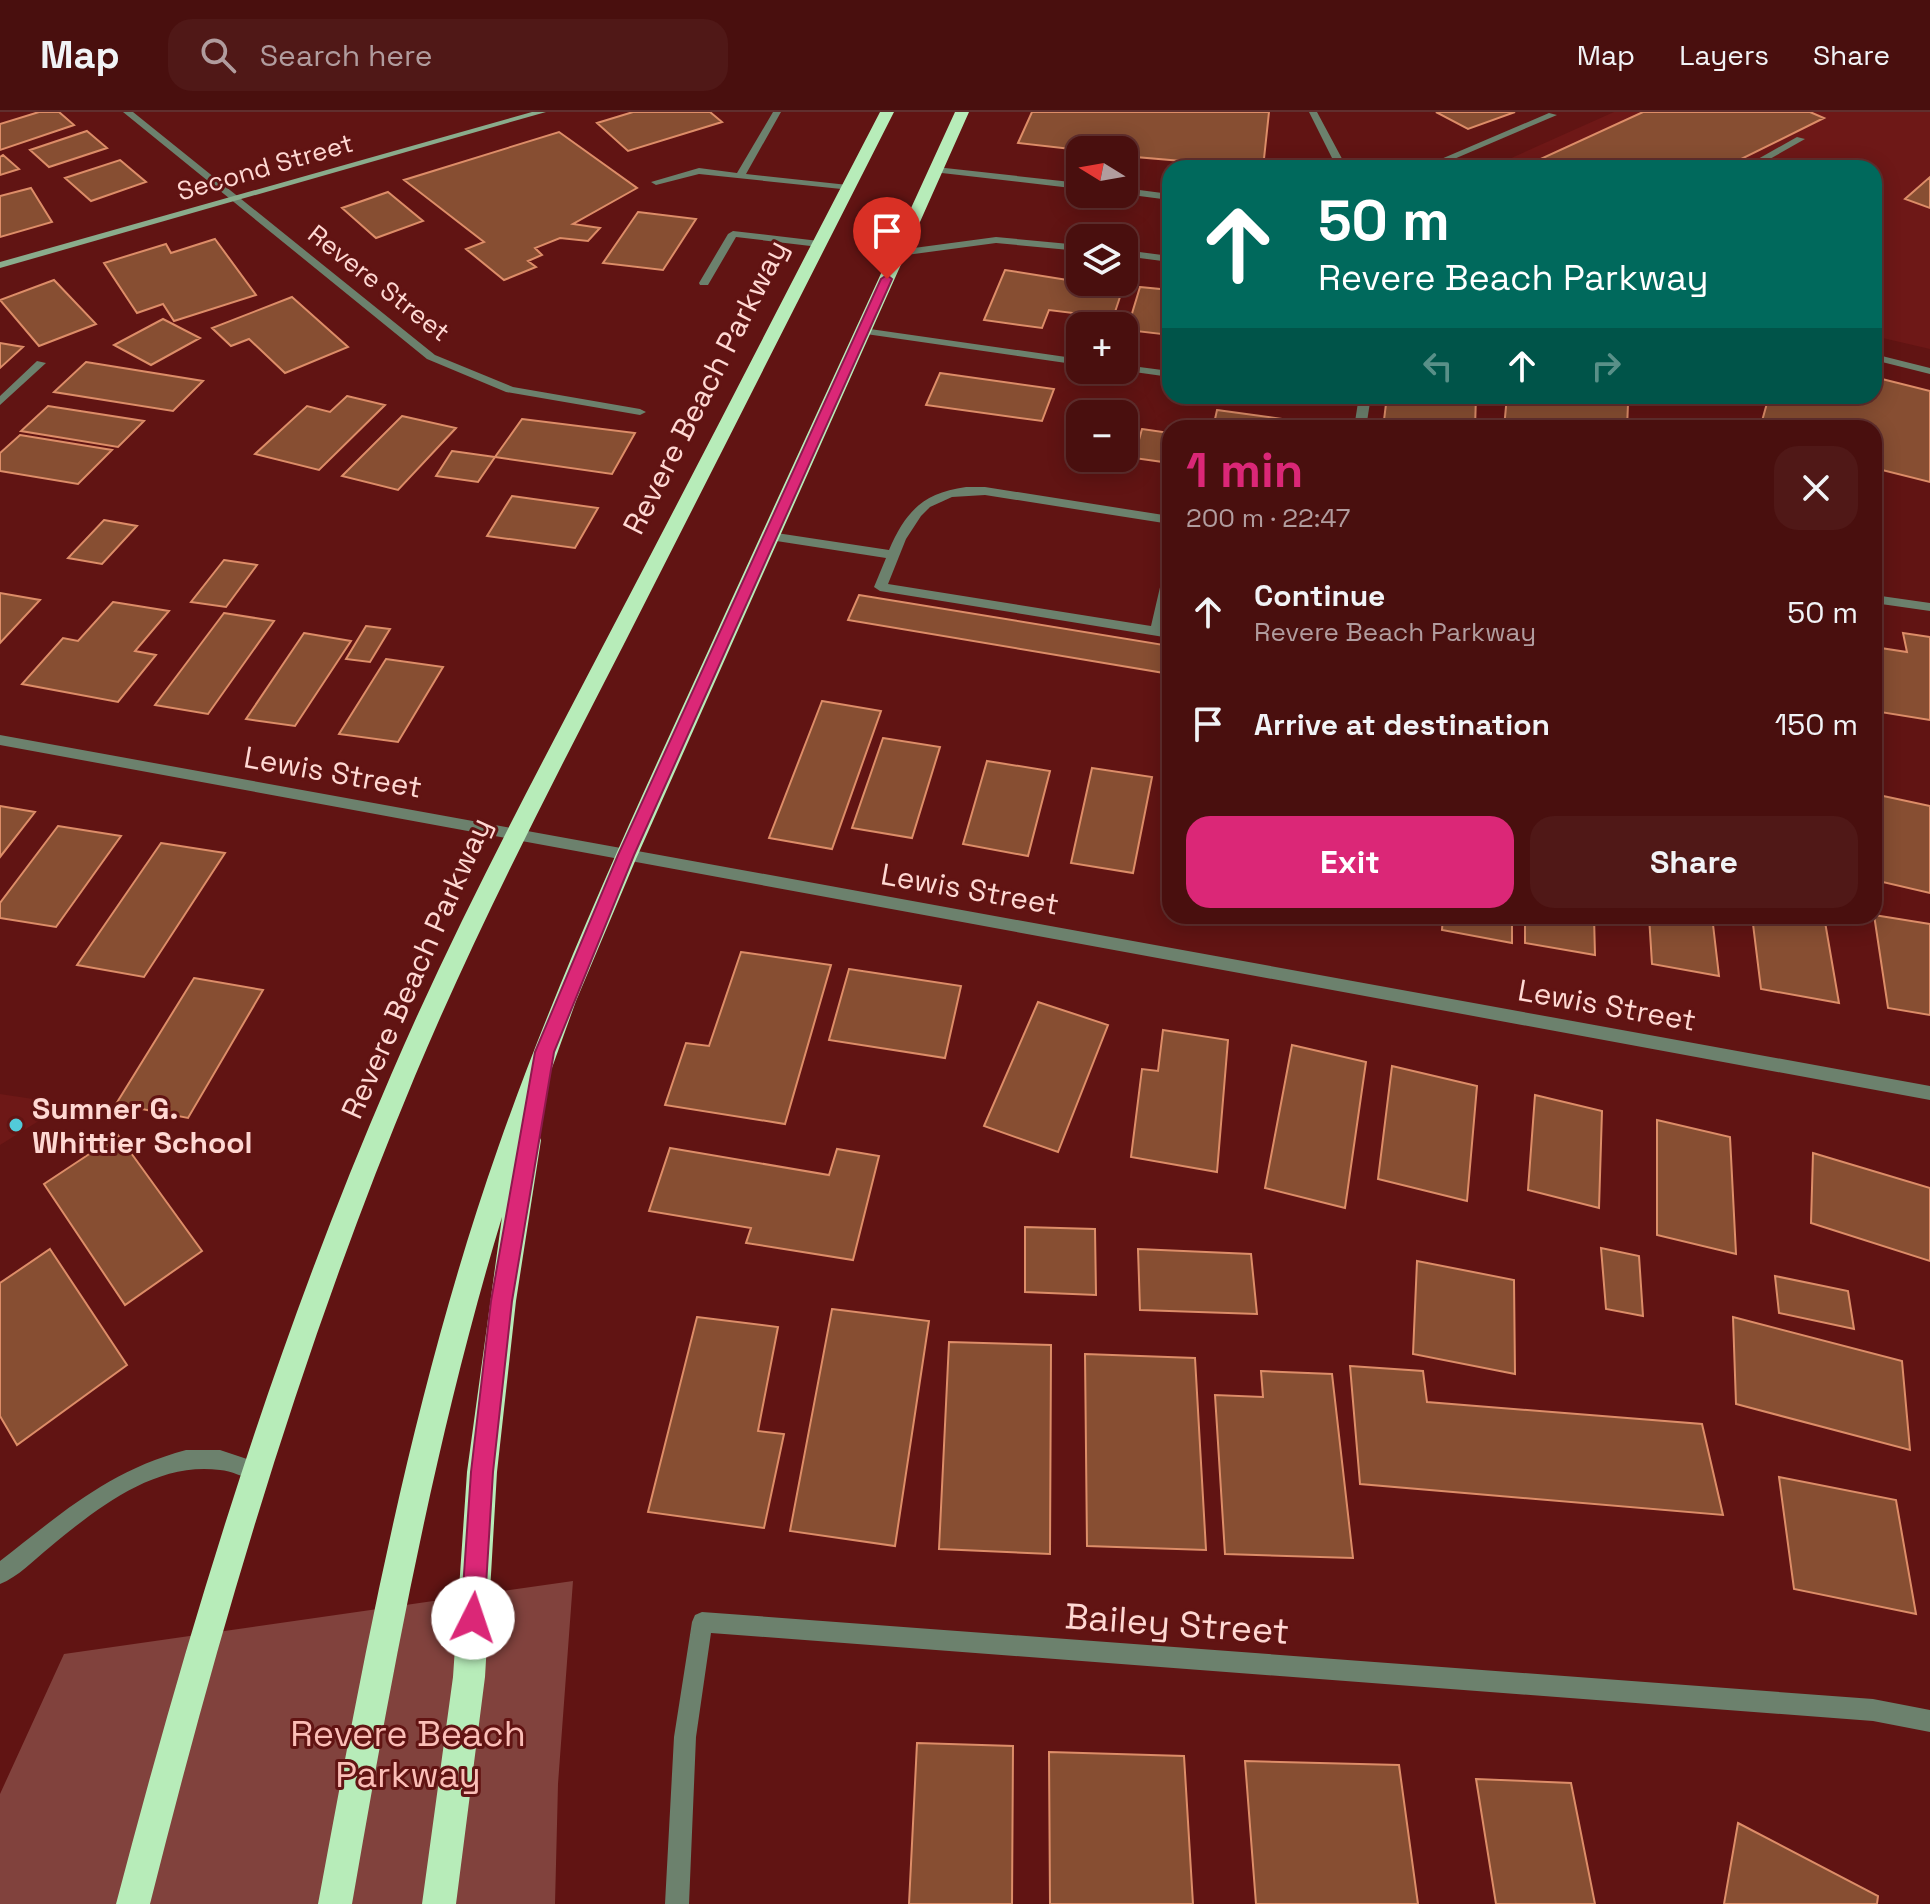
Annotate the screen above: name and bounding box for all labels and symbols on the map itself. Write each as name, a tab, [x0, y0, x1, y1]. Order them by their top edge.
street label: Second Street	[173, 126, 357, 208]
north arrow	[1066, 136, 1138, 208]
pin	[853, 197, 921, 279]
street label: Revere Street	[301, 217, 457, 349]
street label: Revere Beach Parkway	[614, 233, 796, 541]
street label: Lewis Street	[241, 737, 425, 807]
street label: Revere Beach Parkway	[332, 811, 500, 1125]
street label: Lewis Street	[878, 854, 1062, 924]
street label: Lewis Street	[1515, 970, 1699, 1040]
place label: Sumner G. Whittier School	[32, 1089, 253, 1162]
marker: Sumner G. Whittier School	[7, 1116, 25, 1134]
position arrow	[431, 1576, 515, 1660]
street label: Bailey Street	[1063, 1593, 1291, 1655]
park label: Revere Beach Parkway	[290, 1711, 526, 1798]

